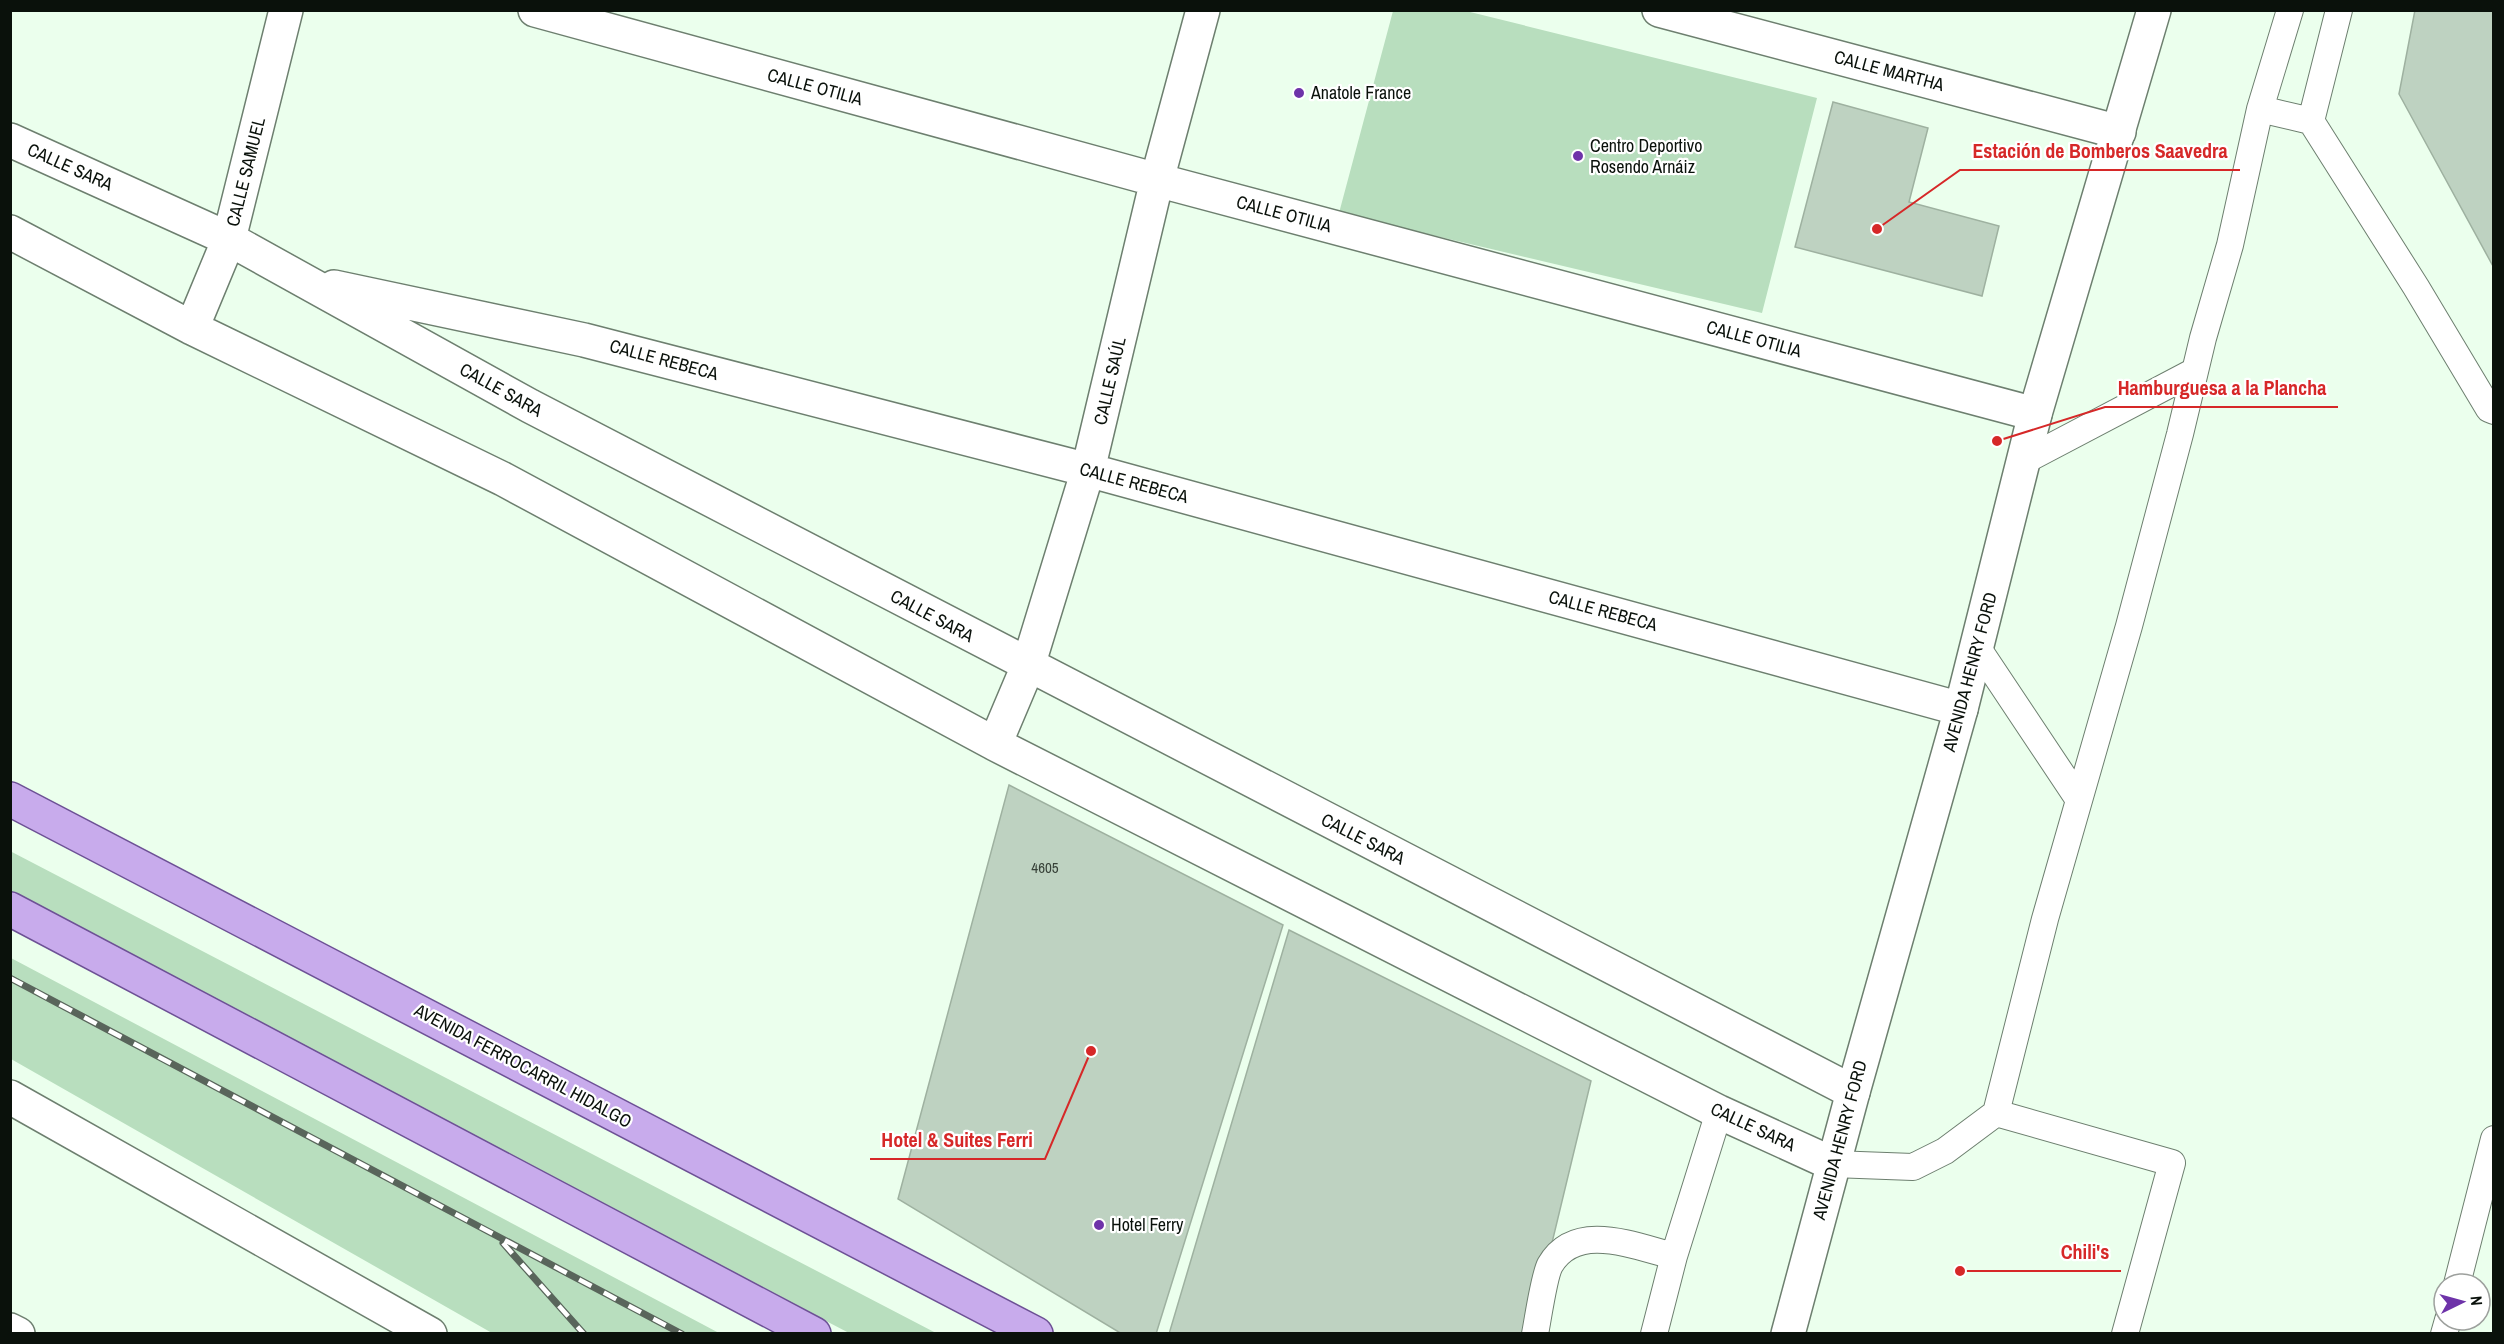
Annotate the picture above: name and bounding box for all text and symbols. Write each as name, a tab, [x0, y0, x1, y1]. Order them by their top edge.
street label: CALLE MARTHA	[1831, 44, 1947, 97]
street label: CALLE OTILIA	[765, 62, 866, 111]
place label: Anatole France	[1310, 80, 1411, 105]
marker: Anatole France	[1292, 86, 1306, 100]
street label: CALLE SAMUEL	[220, 115, 271, 229]
callout: Estación de Bomberos Saavedra	[1960, 132, 2240, 170]
place label: Centro Deportivo Rosendo Arnáiz	[1590, 133, 1702, 179]
street label: CALLE SARA	[24, 137, 117, 197]
text: Estación de Bomberos Saavedra	[1972, 137, 2228, 164]
marker: Centro Deportivo Rosendo Arnáiz	[1571, 149, 1585, 163]
street label: CALLE OTILIA	[1234, 189, 1335, 238]
street label: CALLE OTILIA	[1704, 314, 1805, 363]
street label: CALLE REBECA	[607, 333, 721, 386]
street label: CALLE SAÚL	[1087, 335, 1132, 427]
street label: CALLE SARA	[455, 357, 547, 423]
callout: Hamburguesa a la Plancha	[2105, 369, 2338, 407]
text: Hamburguesa a la Plancha	[2118, 374, 2326, 401]
street label: CALLE REBECA	[1077, 456, 1191, 509]
street label: CALLE SARA	[886, 583, 978, 648]
street label: CALLE REBECA	[1546, 584, 1660, 637]
street label: AVENIDA HENRY FORD	[1936, 589, 2003, 755]
street label: CALLE SARA	[1317, 807, 1410, 870]
house number: 4605	[1031, 857, 1059, 878]
street label: AVENIDA FERROCARRIL HIDALGO	[409, 997, 636, 1134]
street label: AVENIDA HENRY FORD	[1806, 1057, 1873, 1223]
street label: CALLE SARA	[1707, 1096, 1800, 1157]
callout: Hotel & Suites Ferri	[870, 1121, 1045, 1159]
text: Hotel & Suites Ferri	[881, 1126, 1033, 1153]
place label: Hotel Ferry	[1111, 1212, 1184, 1237]
marker: Hotel Ferry	[1092, 1218, 1106, 1232]
callout: Chili's	[2048, 1233, 2121, 1271]
text: Chili's	[2061, 1238, 2109, 1265]
north arrow	[2432, 1272, 2492, 1332]
text: N	[2466, 1295, 2488, 1306]

